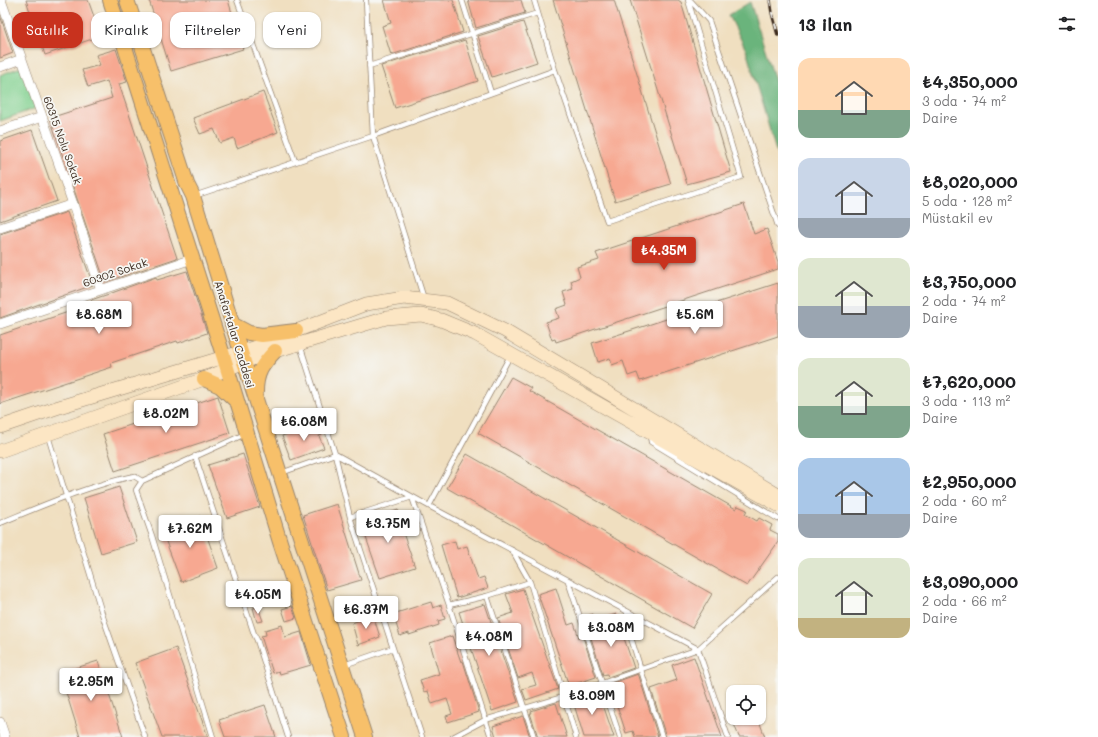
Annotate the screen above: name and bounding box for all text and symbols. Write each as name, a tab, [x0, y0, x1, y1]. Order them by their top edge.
chip: Satılık	[12, 12, 83, 48]
chip: Kiralık	[91, 12, 162, 48]
chip: Filtreler	[170, 12, 255, 48]
chip: Yeni	[263, 12, 321, 48]
text: 13 ilan	[798, 13, 852, 35]
icon: filters	[1056, 13, 1078, 35]
text: ₺4,350,000	[922, 70, 1018, 92]
icon: home	[830, 74, 878, 122]
text: 3 oda · 74 m²	[922, 92, 1006, 109]
street label: 60315 Nolu Sokak	[40, 94, 86, 186]
text: Daire	[922, 109, 958, 126]
text: ₺8,020,000	[922, 170, 1018, 192]
icon: home	[830, 174, 878, 222]
text: 5 oda · 128 m²	[922, 192, 1012, 209]
text: Müstakil ev	[922, 209, 993, 226]
pin: ₺4.35M	[631, 237, 697, 271]
text: ₺4.35M	[641, 241, 687, 258]
street label: 60302 Sokak	[81, 254, 150, 290]
text: ₺3,750,000	[922, 270, 1016, 292]
icon: home	[830, 274, 878, 322]
street label: Anafartalar Caddesi	[211, 278, 259, 390]
text: 2 oda · 74 m²	[922, 292, 1006, 309]
pin: ₺8.68M	[66, 301, 132, 335]
pin: ₺5.6M	[667, 301, 723, 335]
text: ₺8.68M	[76, 305, 122, 322]
text: ₺5.6M	[676, 305, 714, 322]
text: Daire	[922, 309, 958, 326]
text: ₺7,620,000	[922, 370, 1016, 392]
icon: home	[830, 374, 878, 422]
text: 3 oda · 113 m²	[922, 392, 1011, 409]
pin: ₺8.02M	[133, 400, 199, 434]
text: ₺8.02M	[143, 404, 189, 421]
pin: ₺6.08M	[271, 408, 337, 442]
text: Daire	[922, 409, 958, 426]
text: ₺6.08M	[281, 412, 327, 429]
text: ₺2,950,000	[922, 470, 1016, 492]
icon: home	[830, 474, 878, 522]
text: 2 oda · 60 m²	[922, 492, 1007, 509]
text: Daire	[922, 509, 958, 526]
pin: ₺3.75M	[355, 510, 421, 544]
text: ₺3.75M	[365, 514, 411, 531]
pin: ₺7.62M	[157, 515, 223, 549]
text: ₺7.62M	[167, 519, 213, 536]
text: ₺3,090,000	[922, 570, 1018, 592]
icon: home	[830, 574, 878, 622]
pin: ₺4.05M	[225, 581, 291, 615]
text: ₺4.05M	[235, 585, 281, 602]
text: 2 oda · 66 m²	[922, 592, 1007, 609]
pin: ₺6.37M	[333, 596, 399, 630]
text: ₺6.37M	[343, 600, 389, 617]
text: Daire	[922, 609, 958, 626]
pin: ₺3.08M	[578, 614, 644, 648]
text: ₺3.08M	[588, 618, 634, 635]
pin: ₺4.08M	[456, 623, 522, 657]
text: ₺4.08M	[465, 627, 513, 644]
pin: ₺2.95M	[58, 668, 124, 702]
text: ₺2.95M	[68, 672, 114, 689]
pin: ₺3.09M	[559, 682, 625, 716]
map controls	[726, 685, 766, 725]
button: locate	[726, 685, 766, 725]
text: ₺3.09M	[569, 686, 615, 703]

